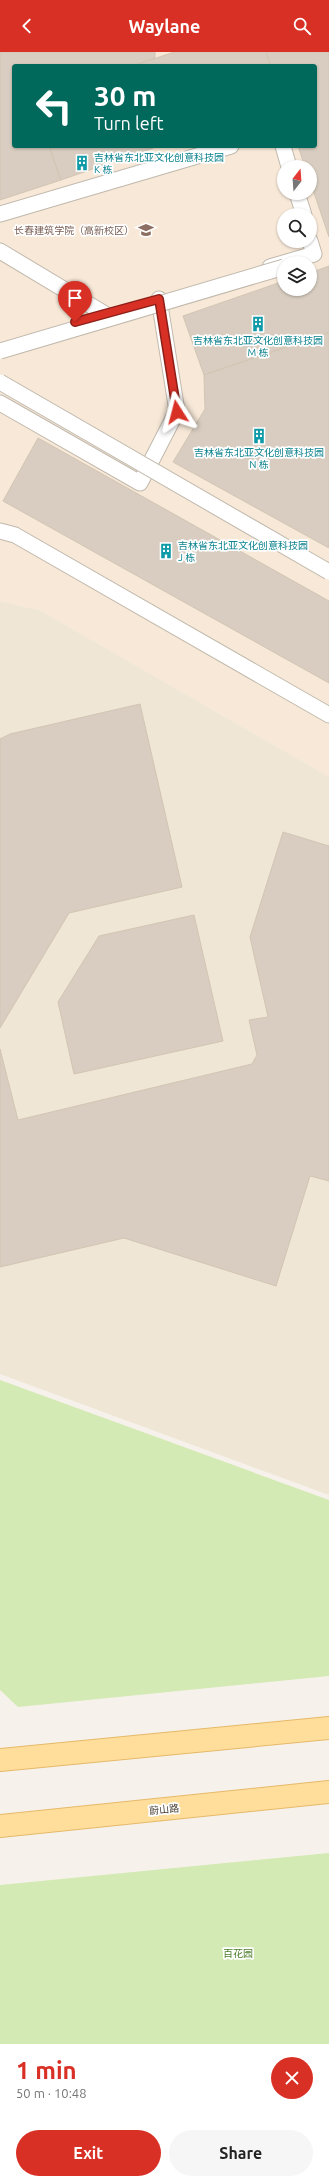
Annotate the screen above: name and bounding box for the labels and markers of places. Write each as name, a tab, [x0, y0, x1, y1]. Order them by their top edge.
place label: 吉林省东北亚文化创意科技园 K 栋	[94, 152, 224, 175]
building icon: 吉林省东北亚文化创意科技园 K 栋	[73, 154, 91, 172]
school or university icon: 长春建筑学院（高新校区）	[137, 221, 155, 239]
place label: 长春建筑学院（高新校区）	[14, 225, 134, 236]
pin	[58, 281, 92, 322]
building icon: 吉林省东北亚文化创意科技园 M 栋	[249, 315, 267, 333]
place label: 吉林省东北亚文化创意科技园 M 栋	[193, 335, 323, 358]
building icon: 吉林省东北亚文化创意科技园 N 栋	[250, 427, 268, 445]
place label: 吉林省东北亚文化创意科技园 N 栋	[194, 447, 324, 470]
place label: 吉林省东北亚文化创意科技园 J 栋	[178, 540, 308, 563]
building icon: 吉林省东北亚文化创意科技园 J 栋	[157, 542, 175, 560]

